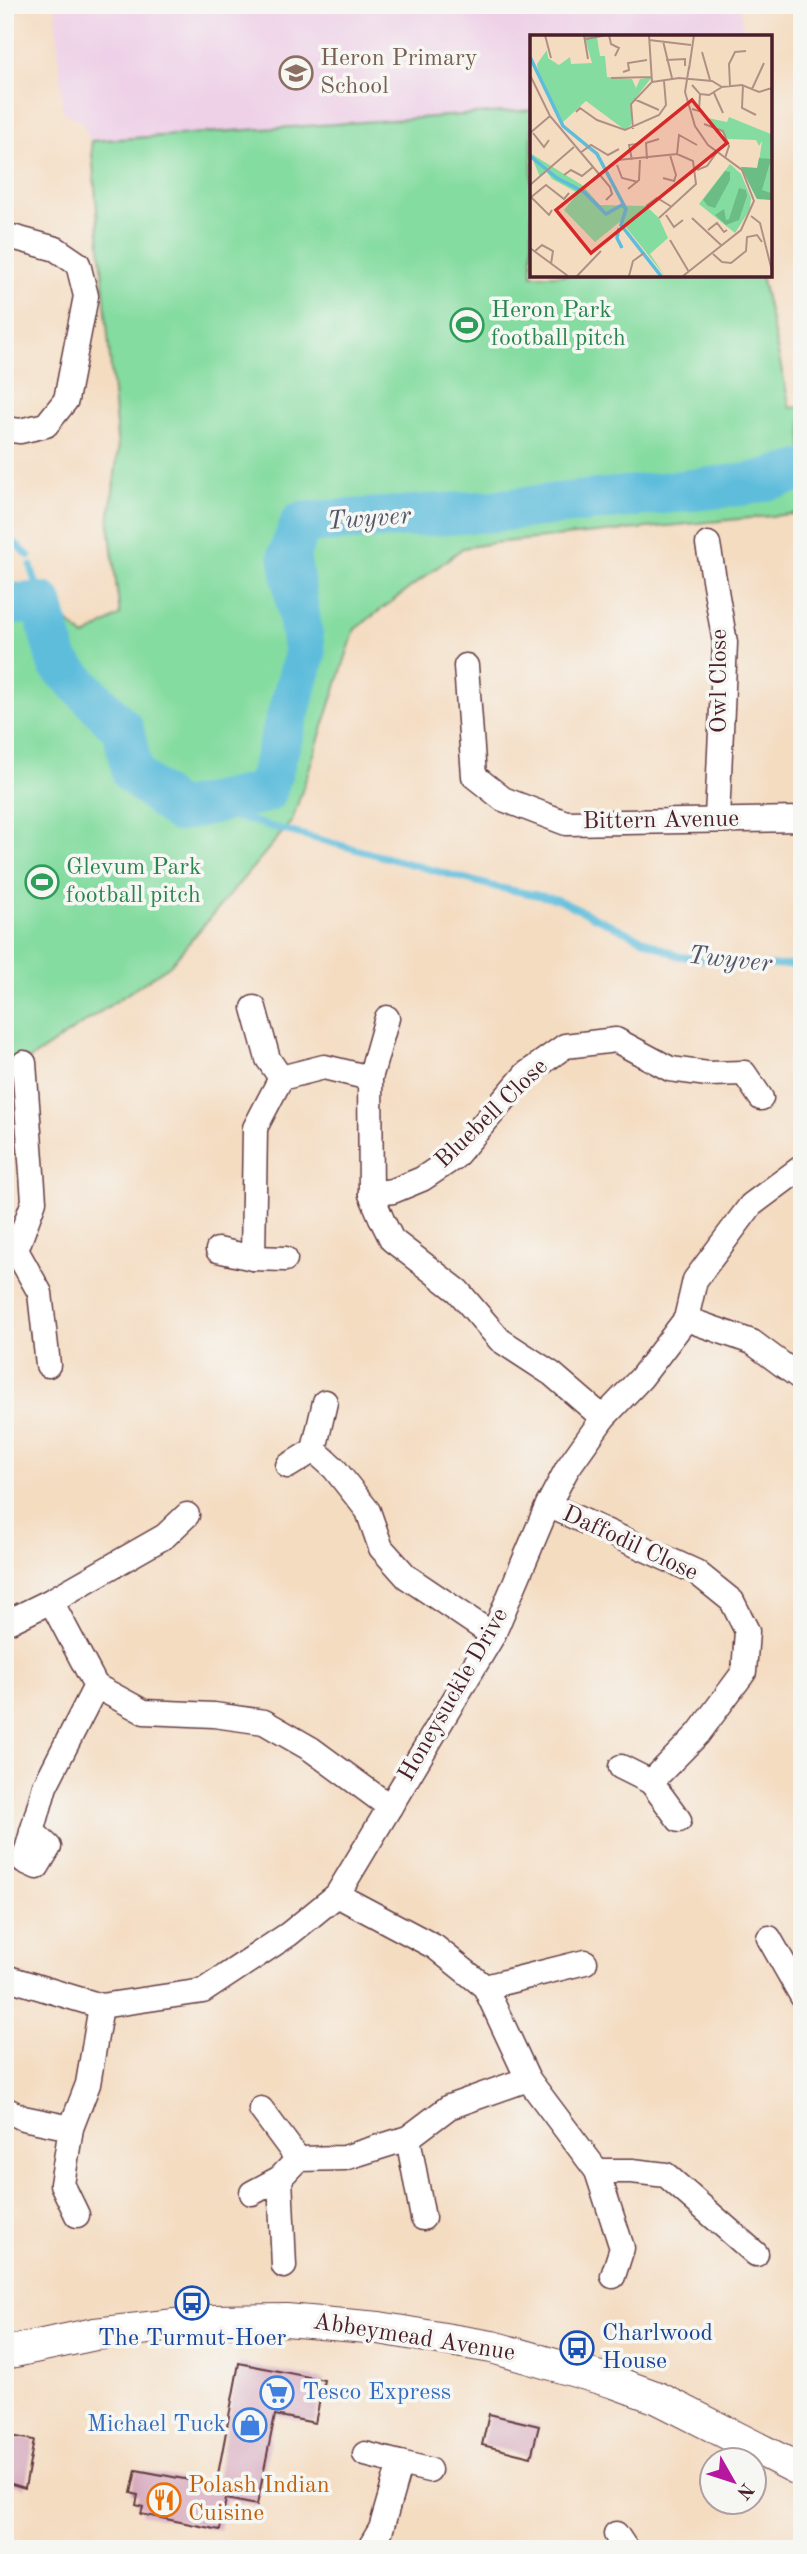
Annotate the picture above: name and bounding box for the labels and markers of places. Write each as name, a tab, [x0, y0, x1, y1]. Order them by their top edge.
place label: Heron Primary School	[320, 47, 478, 99]
school or university icon: Heron Primary School	[277, 54, 315, 92]
place label: Heron Park football pitch	[491, 299, 626, 351]
sports icon: Heron Park football pitch	[448, 306, 486, 344]
place label: Glevum Park football pitch	[66, 856, 202, 908]
sports icon: Glevum Park football pitch	[23, 863, 61, 901]
bus stop icon: The Turmut-Hoer	[173, 2284, 211, 2322]
place label: Charlwood House	[602, 2322, 713, 2374]
place label: The Turmut-Hoer	[98, 2327, 286, 2351]
bus stop icon: Charlwood House	[558, 2329, 596, 2367]
supermarket icon: Tesco Express	[258, 2374, 296, 2412]
place label: Tesco Express	[302, 2381, 451, 2405]
shop icon: Michael Tuck	[231, 2406, 269, 2444]
place label: Michael Tuck	[87, 2413, 226, 2437]
place label: Polash Indian Cuisine	[188, 2474, 330, 2526]
restaurant icon: Polash Indian Cuisine	[145, 2481, 183, 2519]

